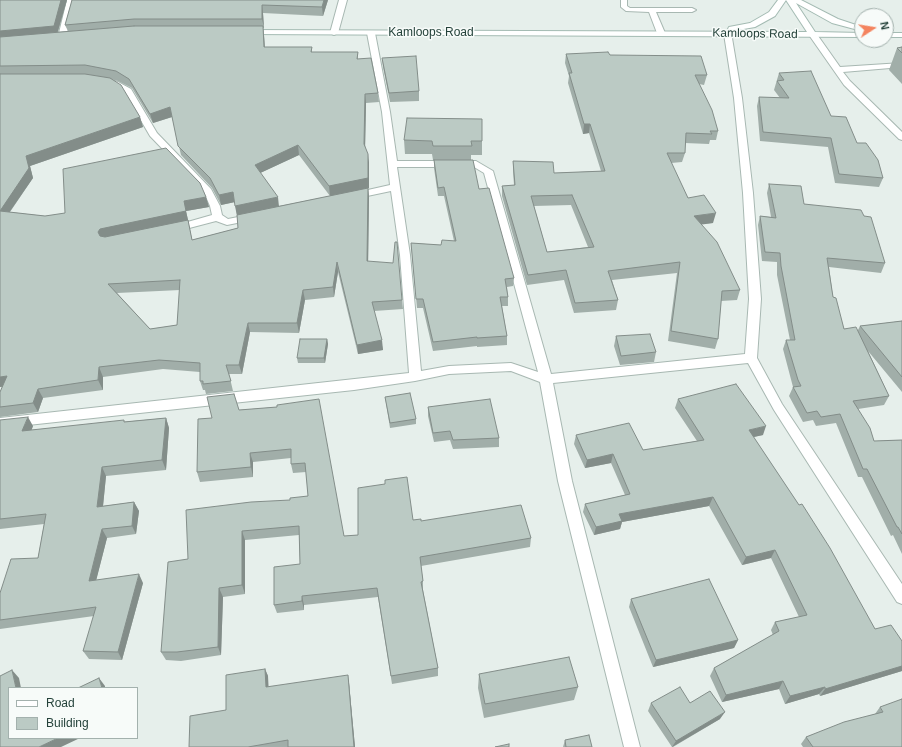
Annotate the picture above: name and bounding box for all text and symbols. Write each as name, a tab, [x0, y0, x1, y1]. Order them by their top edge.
north arrow	[854, 8, 894, 48]
text: N	[878, 21, 891, 31]
street label: Kamloops Road	[388, 26, 474, 40]
street label: Kamloops Road	[712, 26, 798, 42]
legend	[8, 687, 138, 739]
text: Road	[46, 696, 75, 710]
text: Building	[46, 716, 89, 730]

